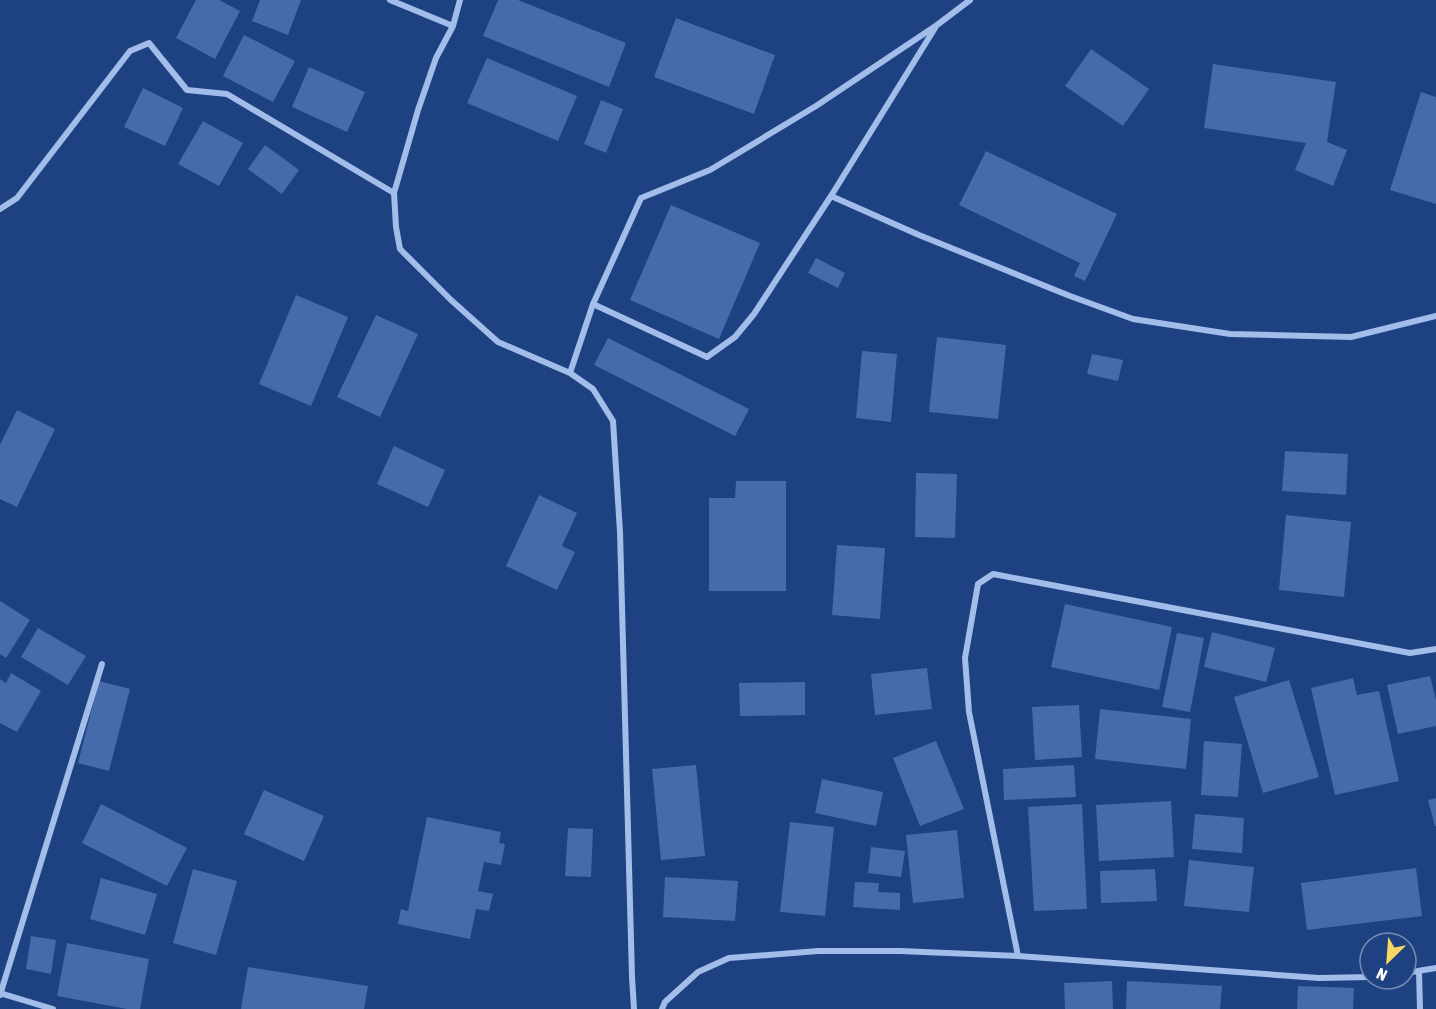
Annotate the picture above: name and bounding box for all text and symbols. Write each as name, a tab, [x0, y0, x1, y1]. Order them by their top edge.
north arrow	[1358, 931, 1418, 991]
text: N	[1374, 964, 1390, 985]

